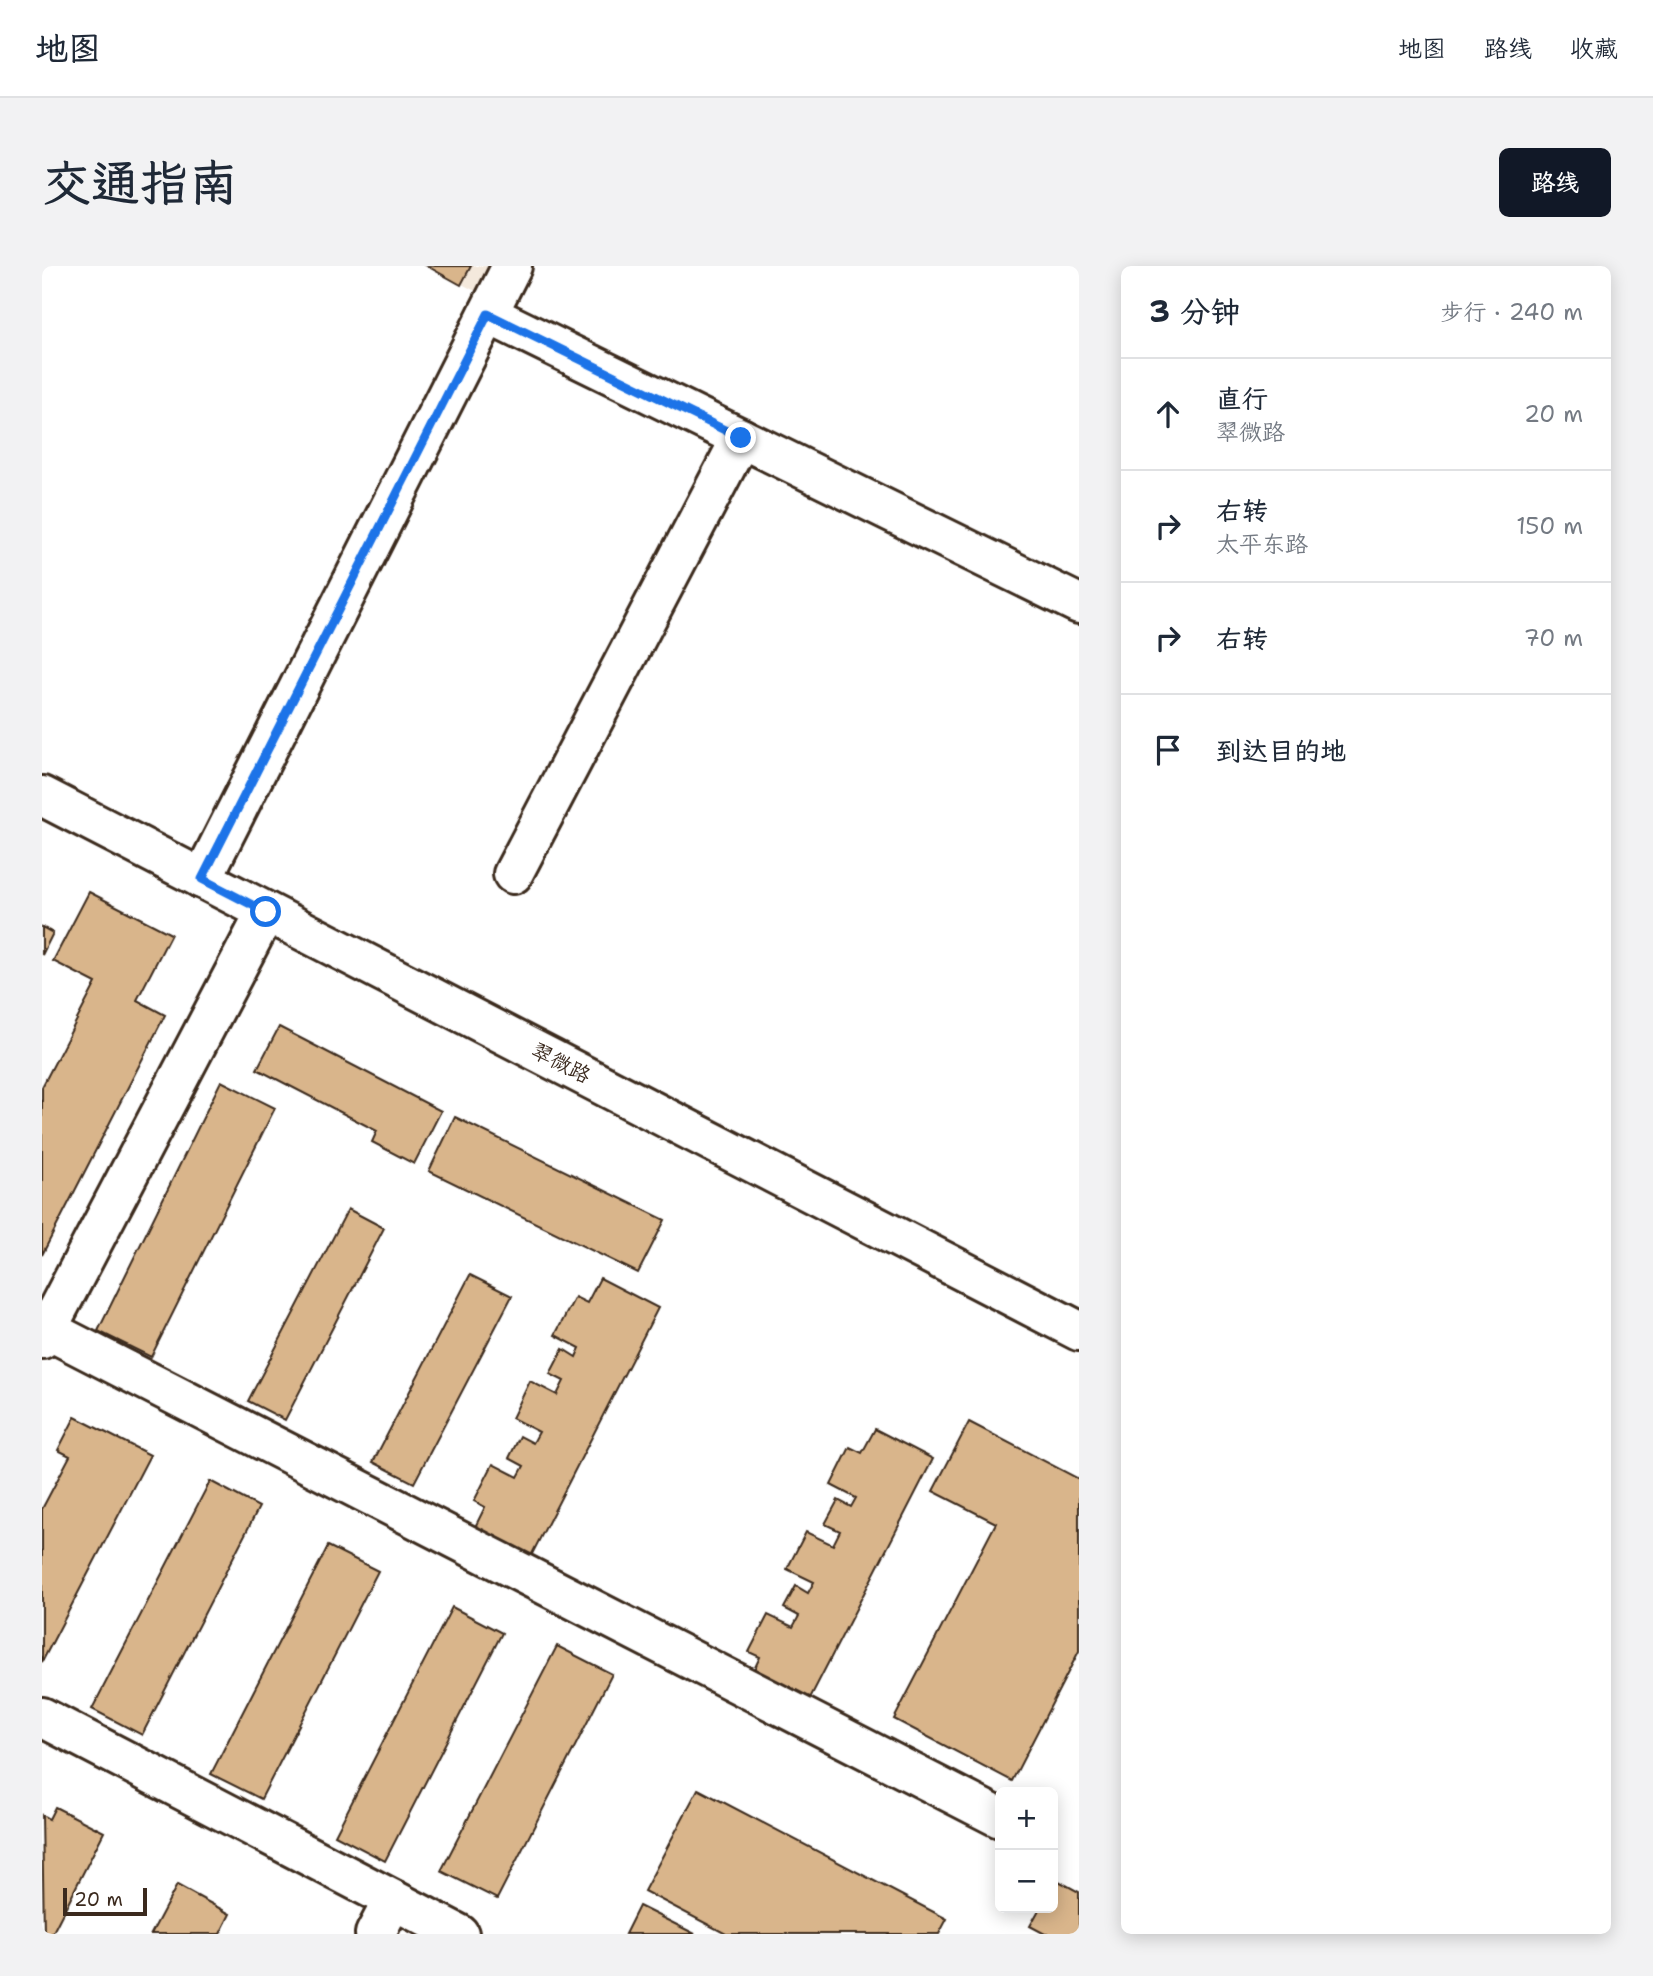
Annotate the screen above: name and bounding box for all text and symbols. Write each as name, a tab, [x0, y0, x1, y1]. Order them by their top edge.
text: 地图	[35, 26, 101, 71]
text: 地图	[1398, 33, 1446, 65]
text: 路线	[1484, 33, 1532, 65]
text: 收藏	[1570, 33, 1618, 65]
button: 路线	[1499, 148, 1611, 217]
text: 交通指南	[42, 150, 238, 216]
text: 3 分钟	[1149, 291, 1240, 332]
text: 步行 · 240 m	[1441, 297, 1583, 327]
text: 直行	[1216, 381, 1268, 416]
icon: ahead	[1149, 395, 1187, 433]
text: 20 m	[1524, 399, 1583, 429]
text: 翠微路	[1216, 417, 1285, 447]
route end	[725, 422, 756, 453]
text: 右转	[1216, 493, 1268, 528]
icon: right	[1149, 507, 1187, 545]
text: 150 m	[1516, 511, 1583, 541]
text: 太平东路	[1216, 529, 1308, 559]
icon: right	[1149, 619, 1187, 657]
text: 右转	[1216, 621, 1268, 656]
text: 70 m	[1524, 623, 1583, 653]
icon: arrive	[1149, 731, 1187, 769]
text: 到达目的地	[1216, 733, 1346, 768]
route start	[250, 896, 281, 927]
street label: 翠微路	[527, 1036, 595, 1090]
map controls	[995, 1787, 1058, 1913]
button: +	[995, 1787, 1058, 1850]
button: −	[995, 1850, 1058, 1913]
scale bar	[63, 1885, 147, 1917]
text: 20 m	[74, 1887, 123, 1912]

